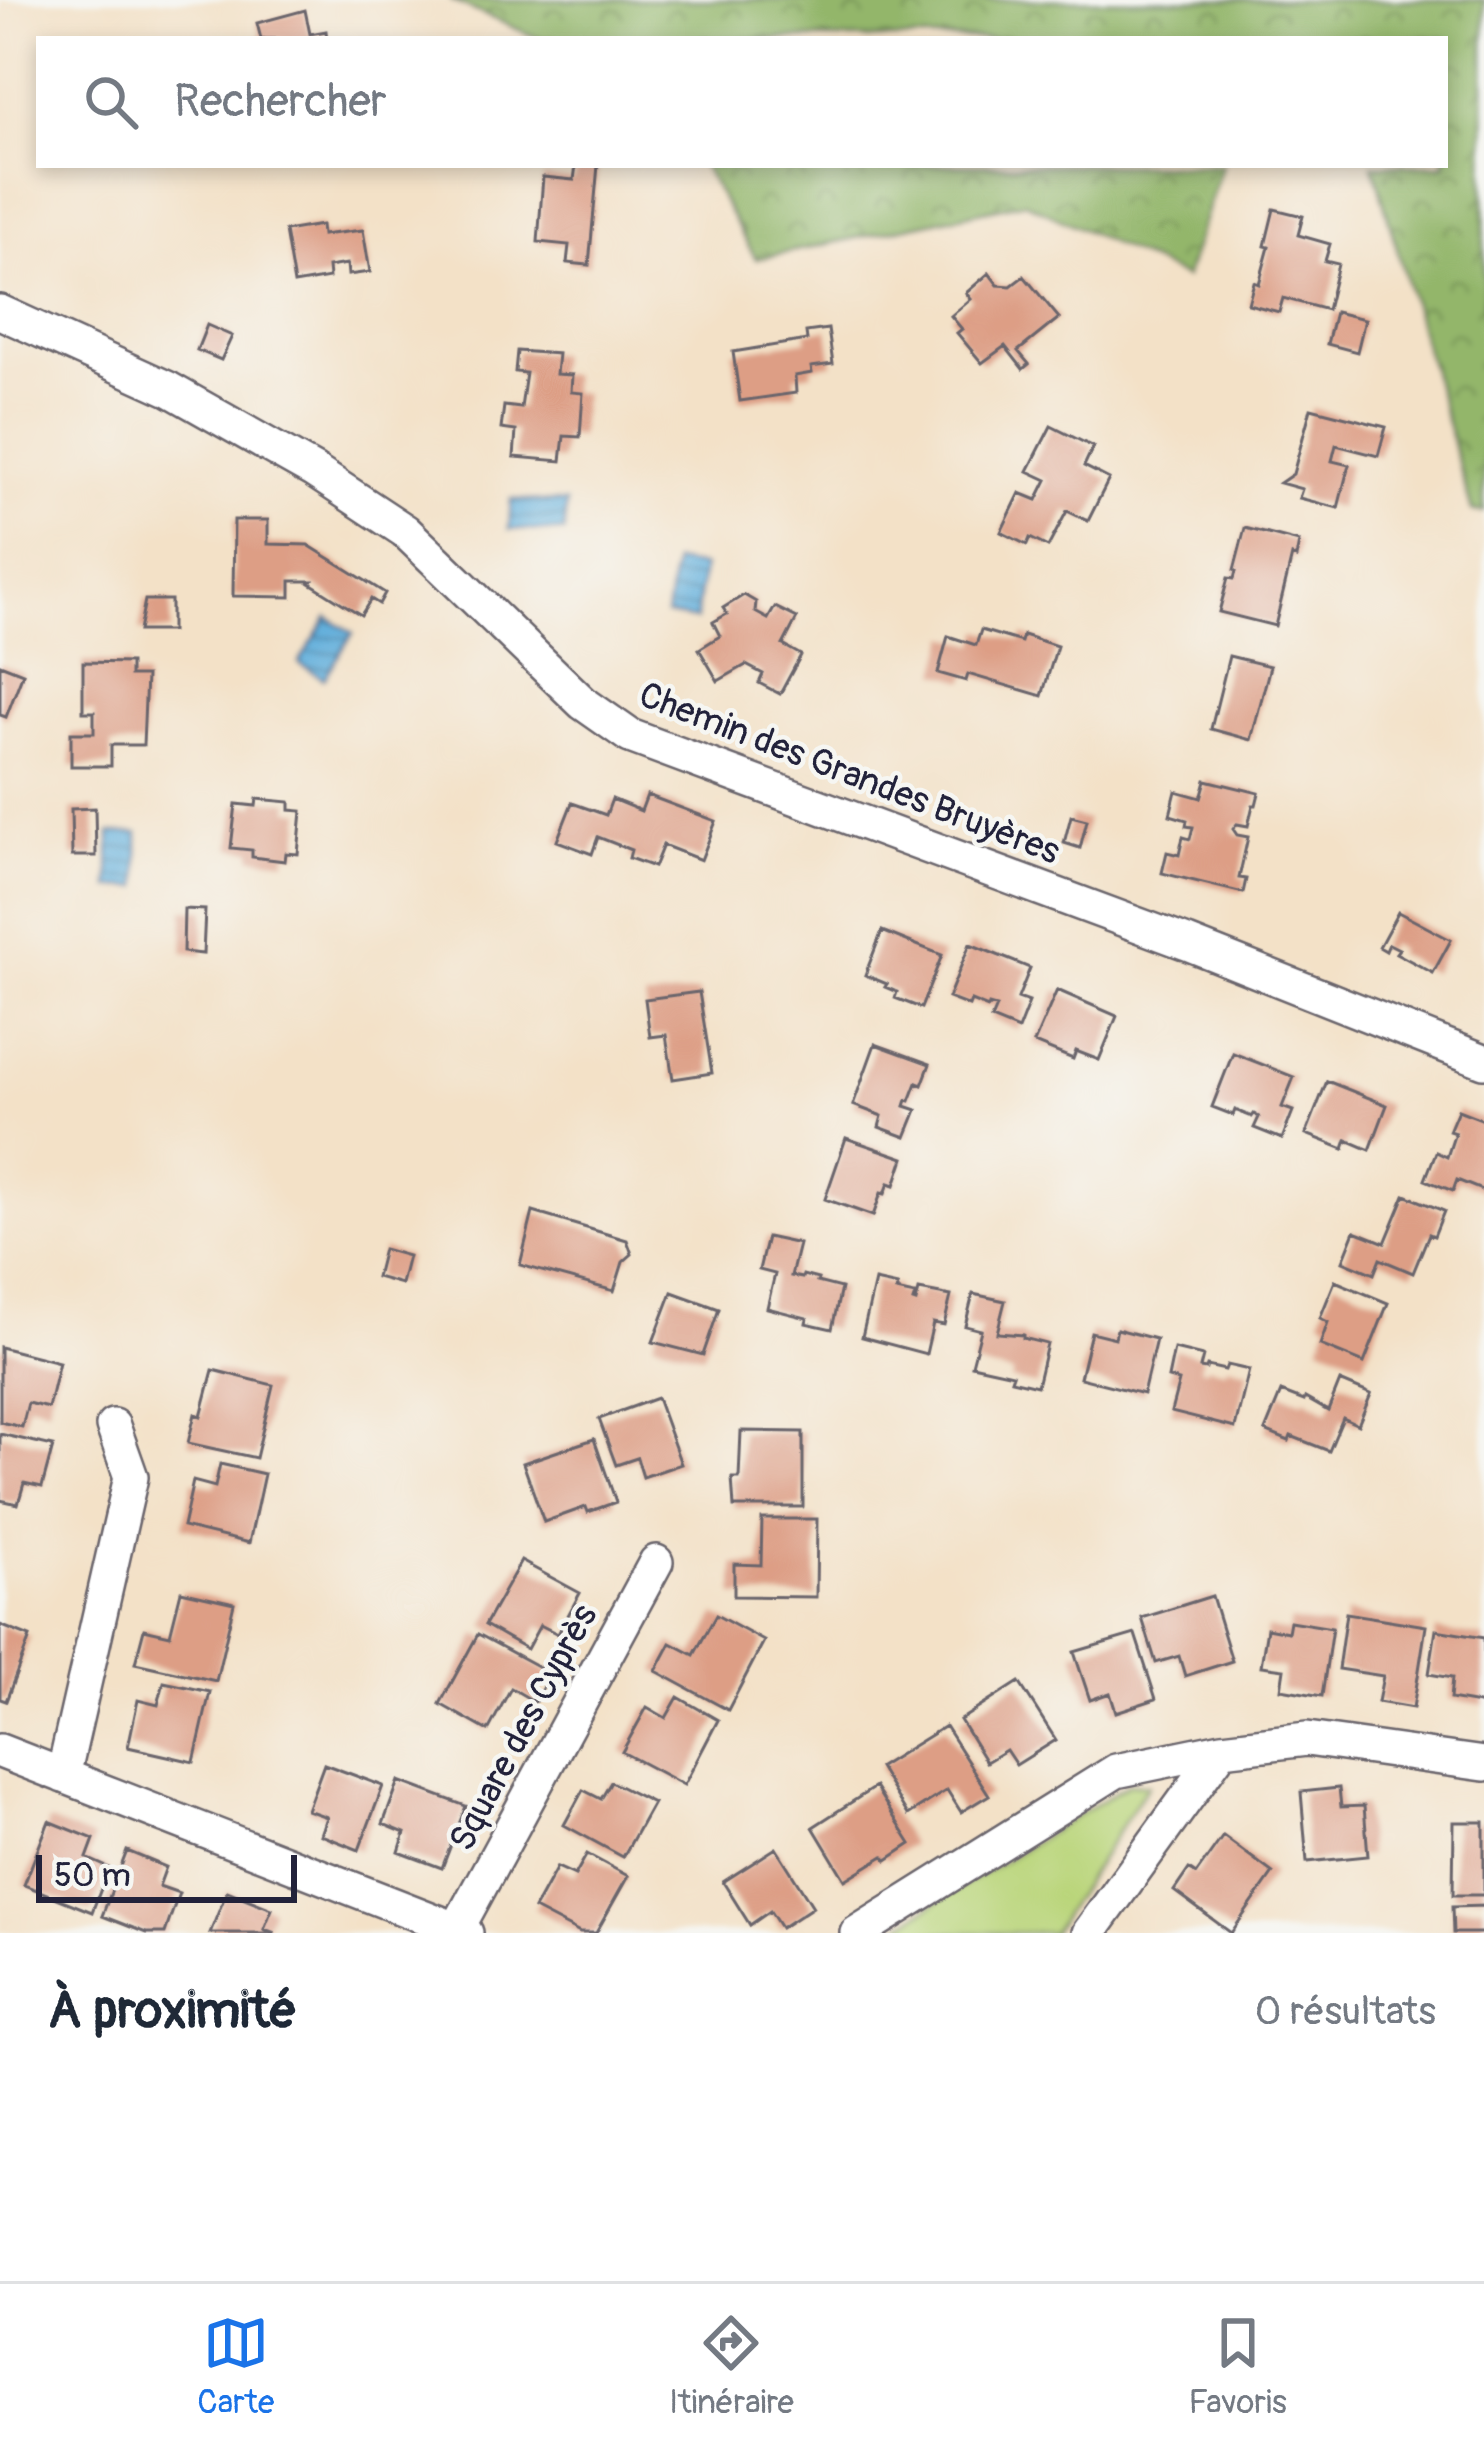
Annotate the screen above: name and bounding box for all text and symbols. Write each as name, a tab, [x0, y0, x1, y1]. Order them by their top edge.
search box	[36, 36, 1448, 168]
icon: search	[78, 69, 144, 135]
text: Rechercher	[174, 74, 387, 130]
street label: Chemin des Grandes Bruyères	[633, 672, 1066, 874]
street label: Square des Cyprès	[439, 1597, 607, 1859]
scale bar	[36, 1849, 297, 1902]
text: 50 m	[54, 1855, 131, 1896]
text: À proximité	[48, 1979, 297, 2043]
text: 0 résultats	[1255, 1987, 1436, 2036]
tab: Carte	[197, 2310, 274, 2423]
tab: Itinéraire	[669, 2310, 794, 2423]
tab: Favoris	[1188, 2310, 1287, 2423]

